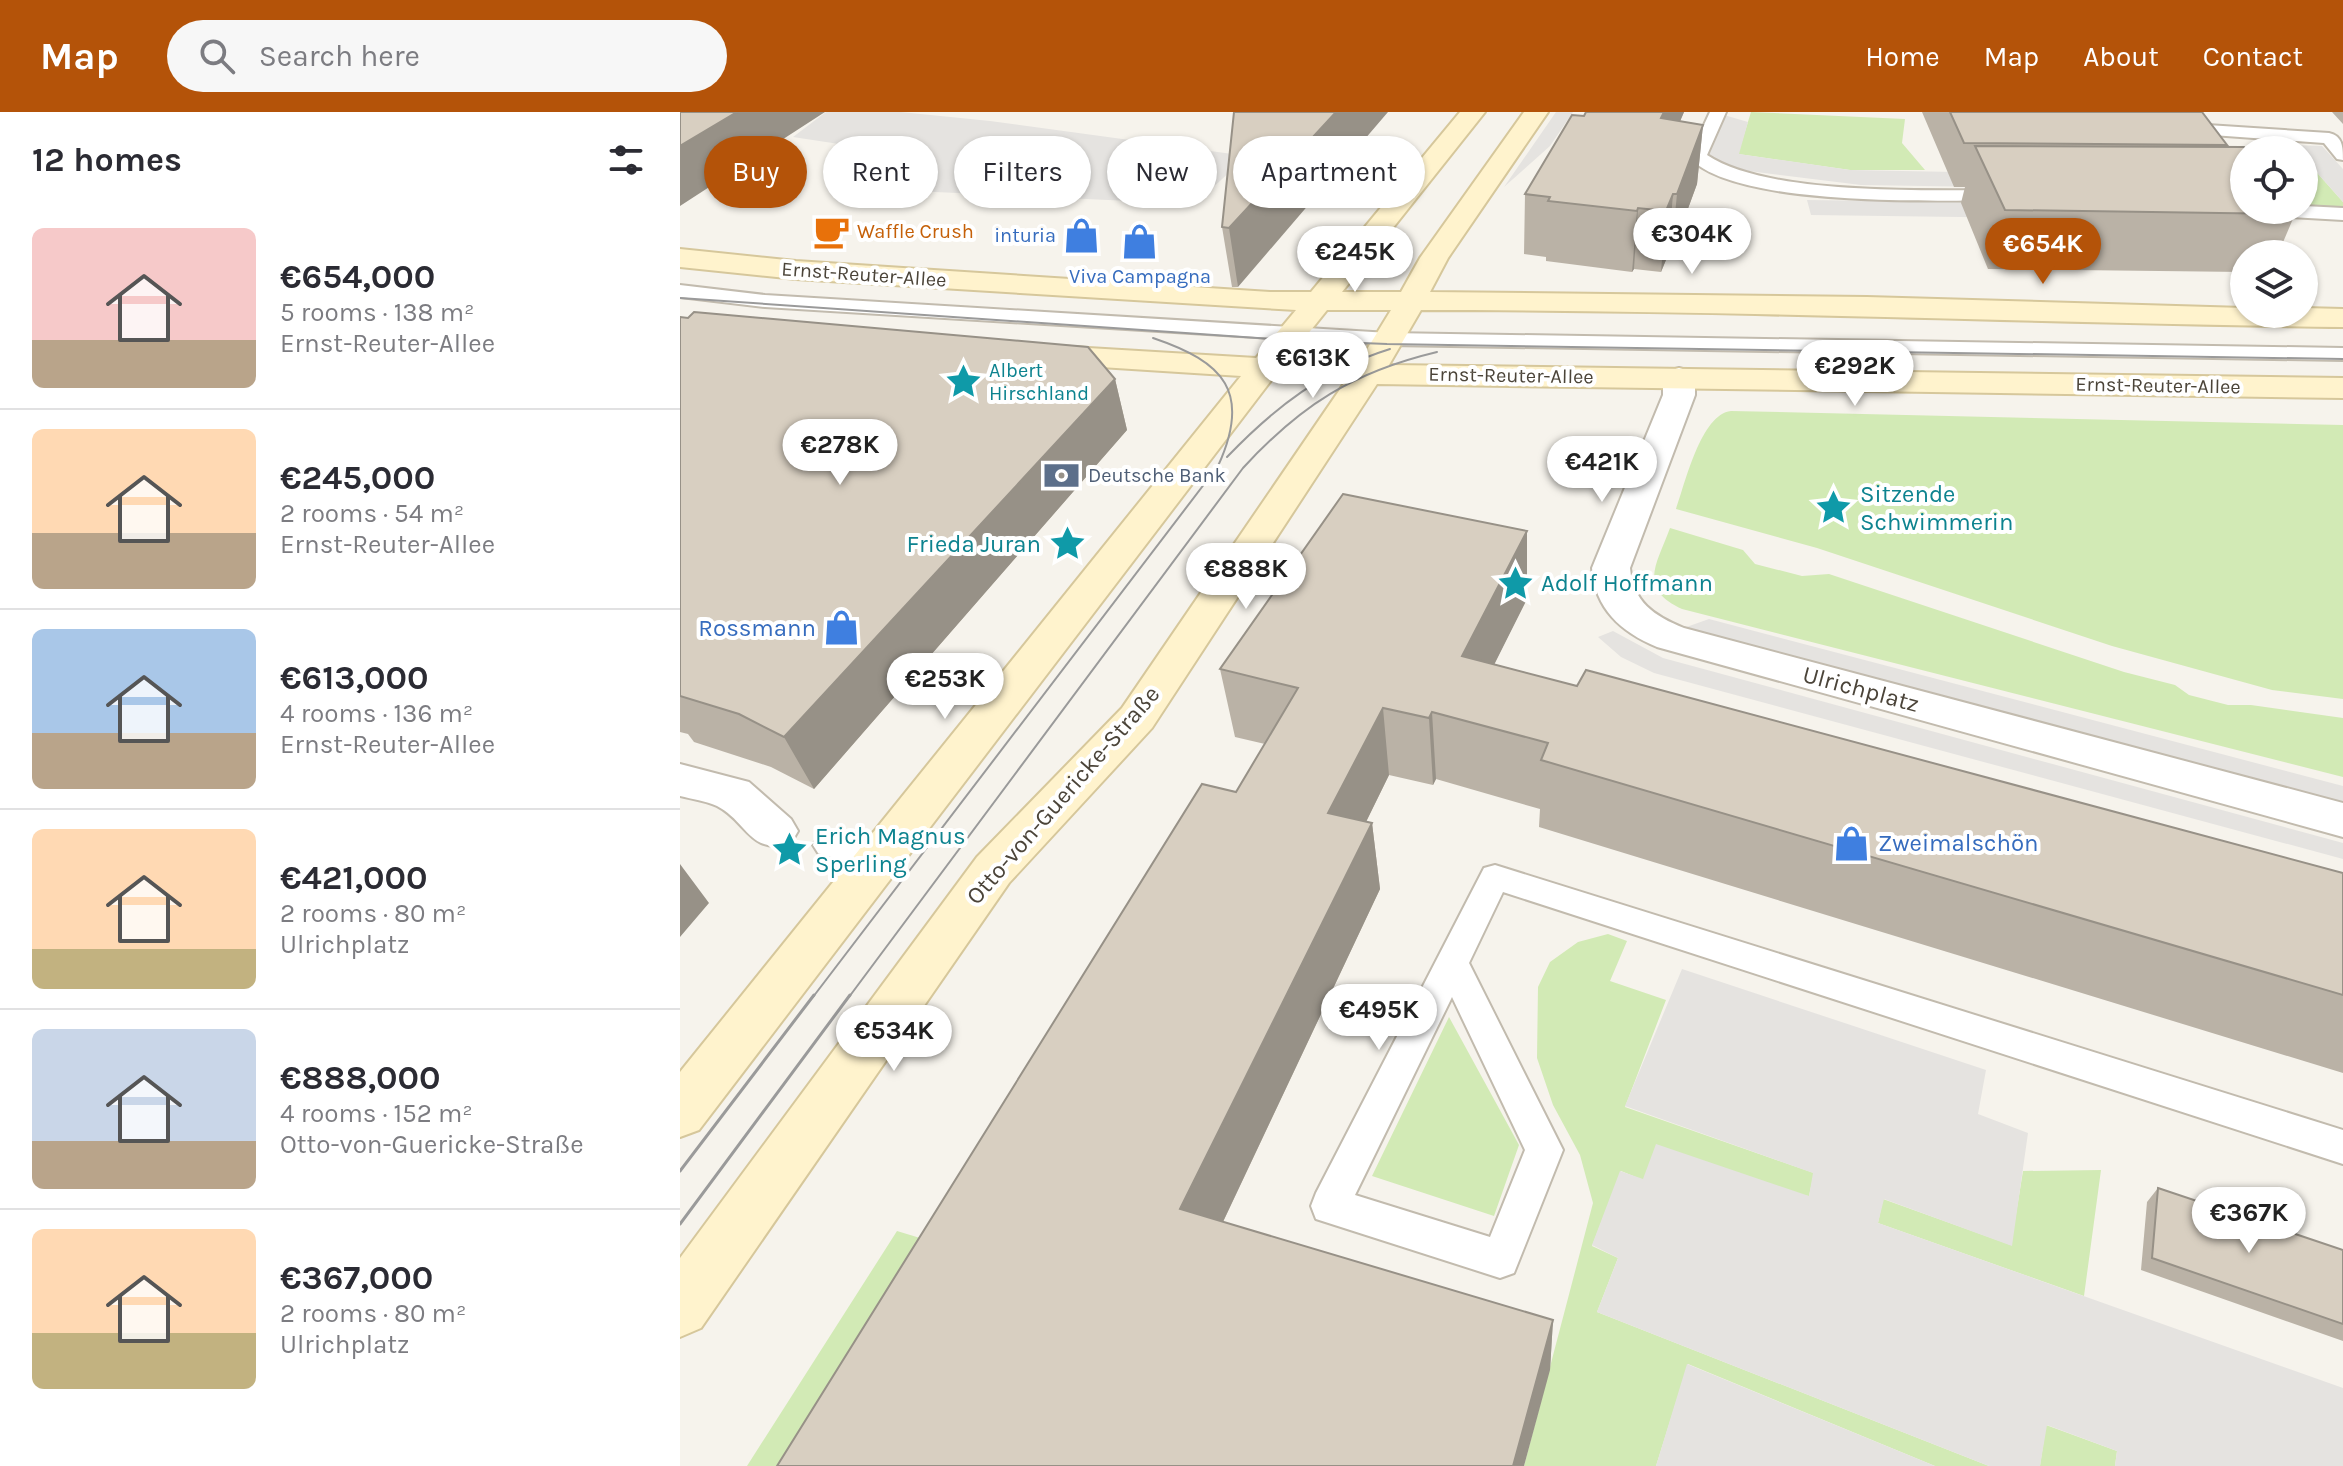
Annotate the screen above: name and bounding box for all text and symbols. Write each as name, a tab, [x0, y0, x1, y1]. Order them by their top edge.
search box	[167, 20, 727, 92]
text: Map	[40, 34, 119, 79]
icon: search	[195, 34, 239, 78]
text: Search here	[259, 38, 420, 74]
text: Home	[1865, 40, 1940, 73]
text: Map	[1984, 40, 2039, 73]
text: About	[2083, 40, 2159, 73]
text: Contact	[2203, 40, 2303, 73]
chip: Buy	[704, 136, 807, 208]
chip: Rent	[823, 136, 938, 208]
chip: Filters	[954, 136, 1091, 208]
chip: New	[1107, 136, 1217, 208]
chip: Apartment	[1233, 136, 1425, 208]
map controls	[2230, 136, 2318, 328]
button: locate	[2230, 136, 2318, 224]
icon: filters	[604, 138, 648, 182]
text: 12 homes	[32, 140, 182, 180]
pin: €304K	[1636, 208, 1748, 276]
cafe icon: Waffle Crush	[812, 212, 850, 250]
shop icon: inturia	[1063, 216, 1101, 254]
text: €304K	[1651, 218, 1733, 249]
pin: €654K	[1987, 218, 2099, 286]
place label: Waffle Crush	[857, 220, 974, 243]
shop icon: Viva Campagna	[1121, 222, 1159, 260]
place label: inturia	[994, 224, 1056, 247]
pin: €245K	[1299, 226, 1411, 294]
text: €654K	[2003, 228, 2083, 259]
text: €245K	[1315, 236, 1395, 267]
button: layers	[2230, 240, 2318, 328]
text: €654,000	[280, 257, 435, 297]
street label: Ernst-Reuter-Allee	[781, 257, 947, 292]
icon: home	[96, 260, 192, 356]
place label: Viva Campagna	[1069, 265, 1211, 288]
text: 5 rooms · 138 m²	[280, 297, 475, 328]
text: Ernst-Reuter-Allee	[280, 328, 495, 359]
pin: €613K	[1257, 332, 1369, 400]
pin: €292K	[1799, 340, 1911, 408]
text: €613K	[1276, 342, 1350, 373]
text: €292K	[1815, 350, 1895, 381]
place label: Albert Hirschland	[989, 359, 1089, 405]
place icon: Albert Hirschland	[944, 362, 982, 400]
street label: Ernst-Reuter-Allee	[1428, 363, 1594, 388]
street label: Ernst-Reuter-Allee	[2075, 373, 2241, 398]
pin: €278K	[784, 419, 896, 487]
text: €278K	[801, 429, 879, 460]
pin: €421K	[1546, 436, 1658, 504]
text: €421K	[1565, 446, 1639, 477]
bank icon: Deutsche Bank	[1043, 456, 1081, 494]
text: €245,000	[280, 458, 435, 498]
icon: home	[96, 461, 192, 557]
place label: Deutsche Bank	[1088, 464, 1226, 487]
place label: Sitzende Schwimmerin	[1860, 480, 2013, 536]
place icon: Sitzende Schwimmerin	[1815, 489, 1853, 527]
text: 2 rooms · 54 m²	[280, 498, 464, 529]
place icon: Frieda Juran	[1048, 525, 1086, 563]
text: Ernst-Reuter-Allee	[280, 529, 495, 560]
place label: Frieda Juran	[907, 530, 1041, 558]
pin: €888K	[1190, 543, 1302, 611]
text: €888K	[1204, 553, 1288, 584]
place icon: Adolf Hoffmann	[1496, 564, 1534, 602]
place label: Adolf Hoffmann	[1541, 569, 1713, 597]
shop icon: Rossmann	[823, 609, 861, 647]
place label: Rossmann	[698, 614, 816, 642]
pin: €253K	[889, 653, 1001, 721]
text: €613,000	[280, 658, 429, 698]
street label: Ulrichplatz	[1800, 660, 1922, 718]
icon: home	[96, 661, 192, 757]
text: €253K	[905, 663, 985, 694]
street label: Otto-von-Guericke-Straße	[961, 680, 1165, 910]
text: 4 rooms · 136 m²	[280, 698, 473, 729]
text: Ernst-Reuter-Allee	[280, 729, 495, 760]
place label: Erich Magnus Sperling	[815, 822, 966, 878]
shop icon: Zweimalschön	[1833, 824, 1871, 862]
place label: Zweimalschön	[1878, 829, 2039, 857]
place icon: Erich Magnus Sperling	[770, 831, 808, 869]
text: €421,000	[280, 858, 428, 898]
icon: home	[96, 861, 192, 957]
text: 2 rooms · 80 m²	[280, 898, 466, 929]
text: Ulrichplatz	[280, 929, 409, 960]
pin: €495K	[1323, 984, 1435, 1052]
text: €495K	[1339, 994, 1419, 1025]
pin: €534K	[838, 1005, 950, 1073]
text: €534K	[854, 1015, 934, 1046]
text: €888,000	[280, 1058, 441, 1098]
icon: home	[96, 1061, 192, 1157]
text: 4 rooms · 152 m²	[280, 1098, 473, 1129]
text: Otto-von-Guericke-Straße	[280, 1129, 584, 1160]
pin: €367K	[2193, 1187, 2305, 1255]
text: €367K	[2210, 1197, 2288, 1228]
text: €367,000	[280, 1258, 433, 1298]
icon: home	[96, 1261, 192, 1357]
text: 2 rooms · 80 m²	[280, 1298, 466, 1329]
text: Ulrichplatz	[280, 1329, 409, 1360]

